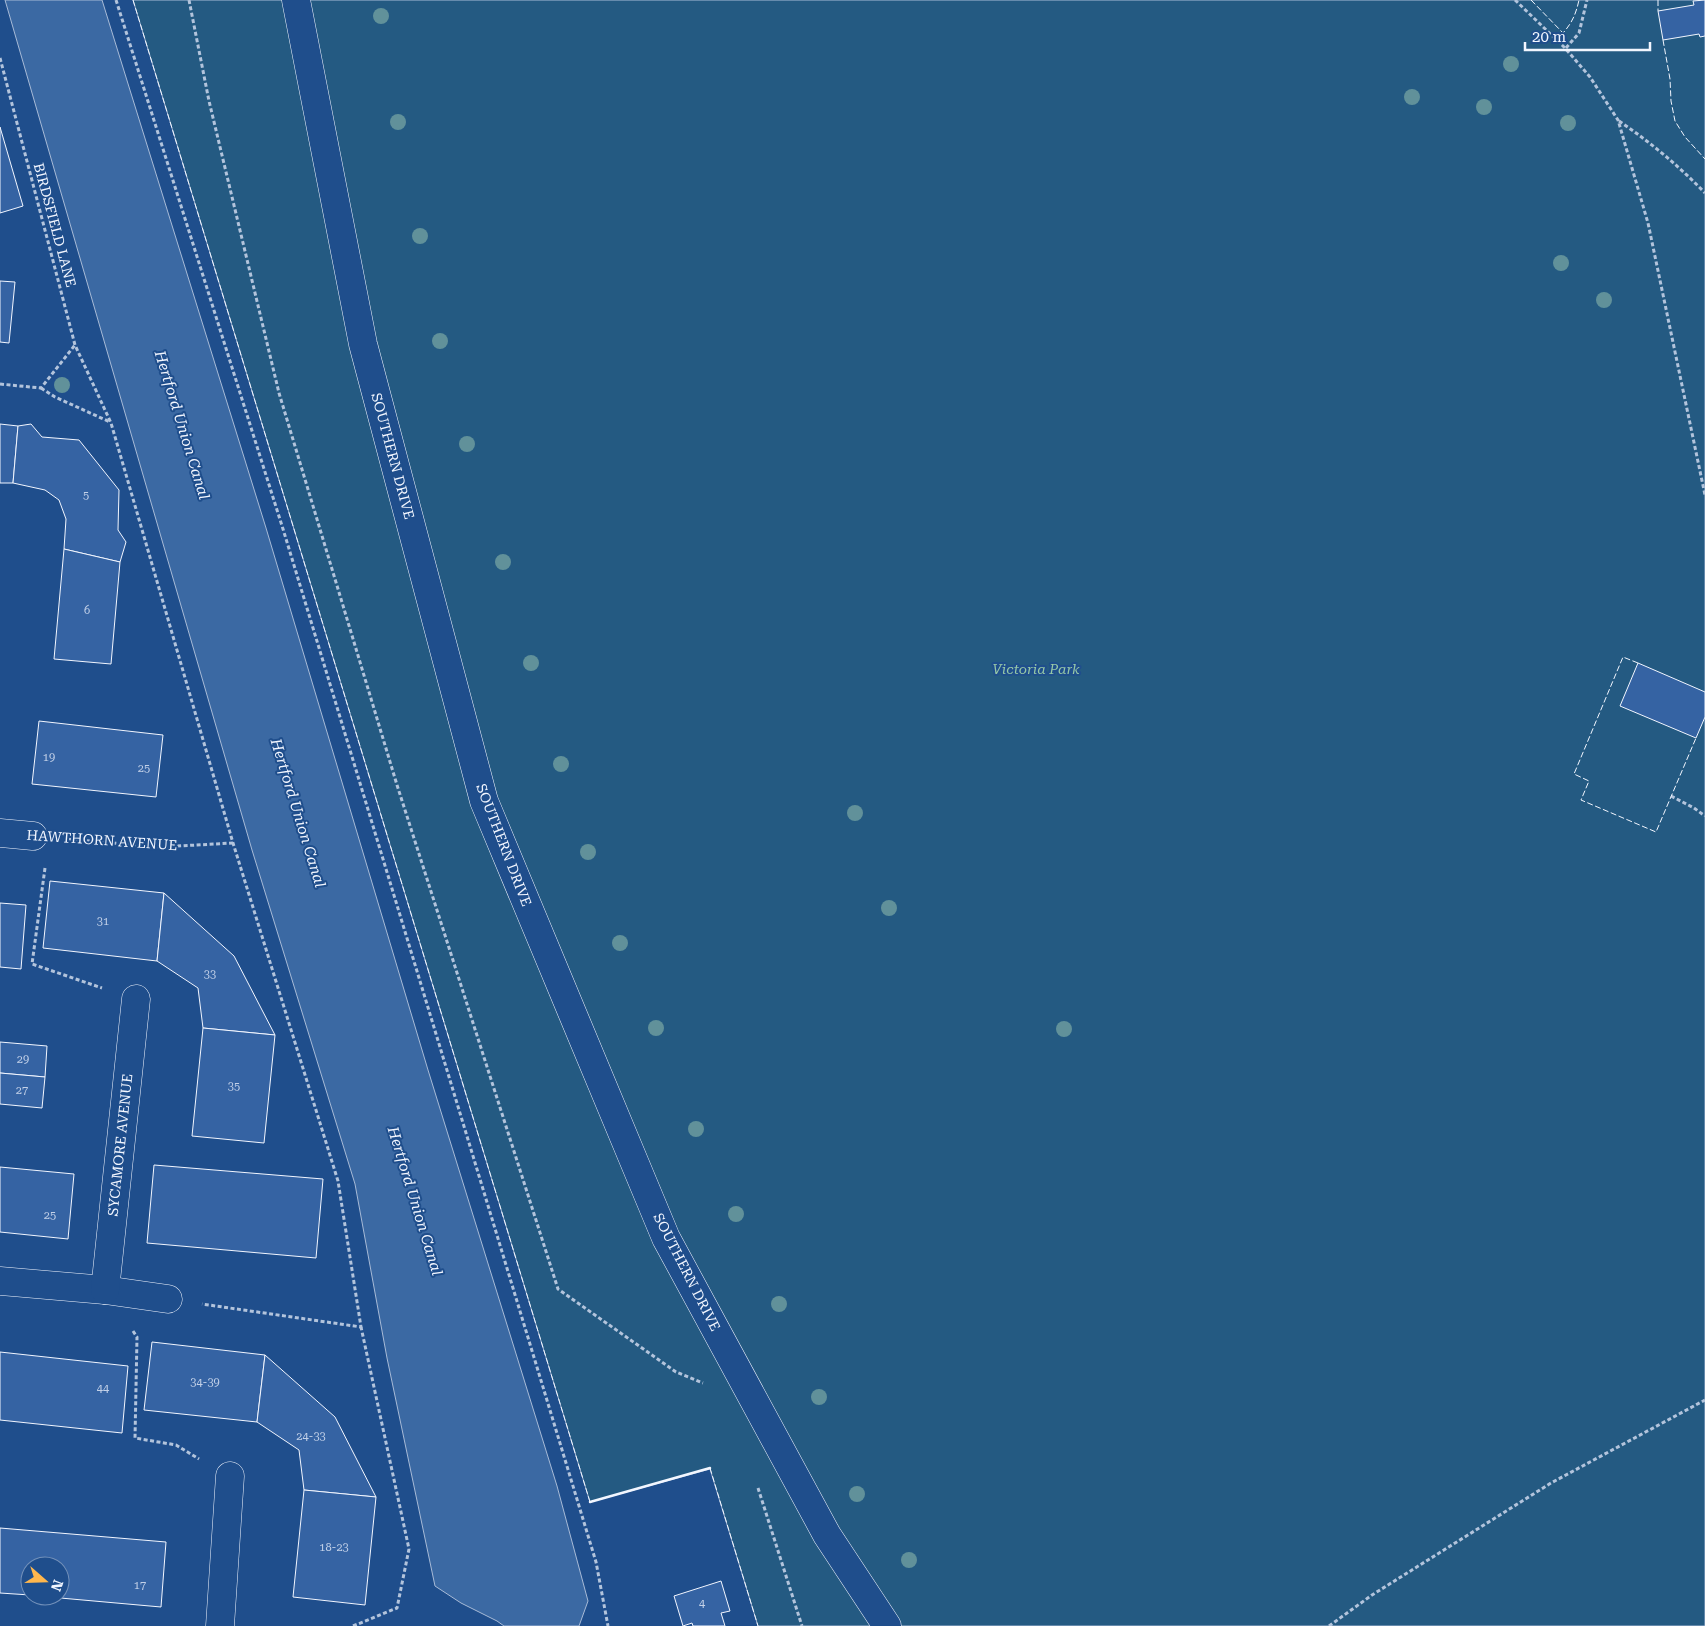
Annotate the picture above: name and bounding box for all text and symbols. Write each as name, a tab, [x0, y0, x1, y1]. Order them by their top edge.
scale bar	[1525, 20, 1650, 52]
text: 20 m	[1532, 28, 1567, 46]
street label: BIRDSFIELD LANE	[31, 161, 79, 289]
water label: Hertford Union Canal	[150, 347, 213, 502]
street label: SOUTHERN DRIVE	[368, 391, 418, 521]
house number: 5	[83, 489, 89, 502]
house number: 6	[84, 604, 90, 617]
park label: Victoria Park	[992, 661, 1080, 677]
water label: Hertford Union Canal	[266, 735, 329, 890]
house number: 19	[43, 751, 55, 764]
house number: 25	[138, 762, 150, 775]
street label: SOUTHERN DRIVE	[473, 781, 535, 909]
street label: HAWTHORN AVENUE	[26, 827, 178, 853]
house number: 31	[97, 915, 109, 928]
house number: 33	[204, 968, 216, 981]
house number: 29	[17, 1053, 29, 1066]
street label: SYCAMORE AVENUE	[105, 1073, 135, 1217]
house number: 35	[228, 1080, 240, 1093]
house number: 27	[16, 1084, 28, 1097]
water label: Hertford Union Canal	[383, 1123, 446, 1278]
house number: 25	[44, 1209, 56, 1222]
street label: SOUTHERN DRIVE	[650, 1210, 724, 1334]
house number: 34-39	[190, 1376, 220, 1389]
house number: 44	[97, 1382, 110, 1395]
house number: 24-33	[296, 1430, 326, 1443]
house number: 18-23	[319, 1541, 349, 1554]
north arrow	[20, 1556, 70, 1606]
text: N	[48, 1578, 67, 1593]
house number: 17	[134, 1579, 146, 1592]
house number: 4	[699, 1597, 706, 1610]

